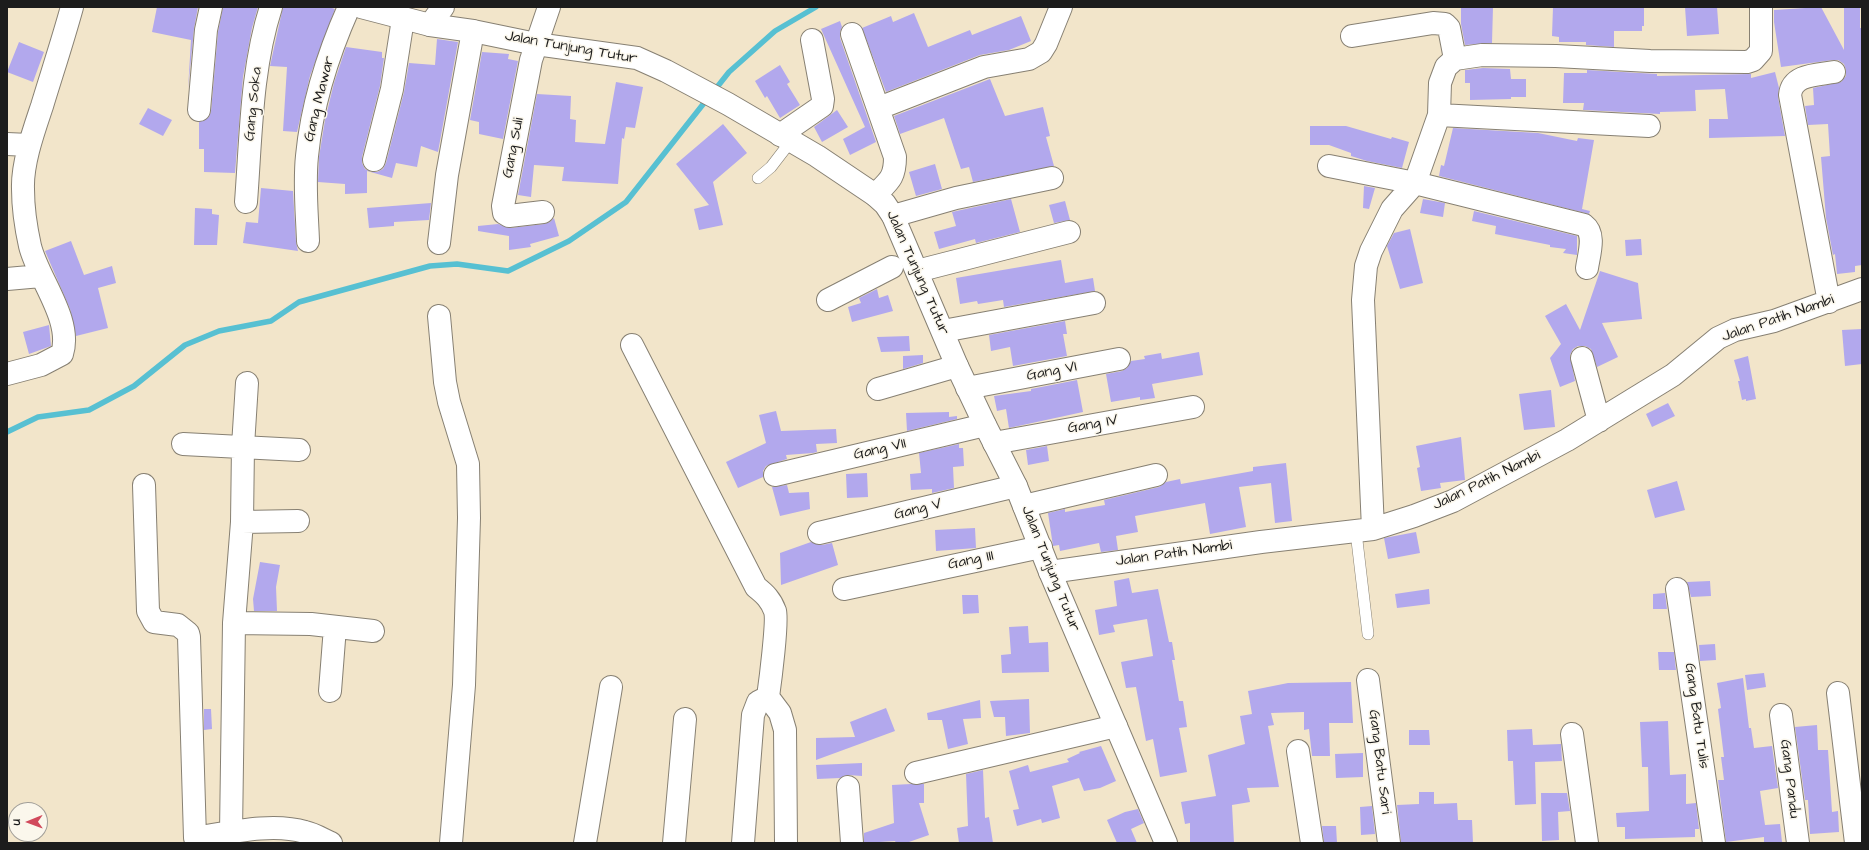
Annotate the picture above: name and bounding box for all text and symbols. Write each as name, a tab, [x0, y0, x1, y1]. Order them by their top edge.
street label: Jalan Tunjung Tutur	[503, 28, 639, 68]
street label: Gang Mawar	[301, 54, 339, 144]
street label: Gang Soka	[241, 66, 267, 142]
street label: Gang Suli	[499, 116, 529, 180]
street label: Jalan Tunjung Tutur	[882, 208, 952, 338]
street label: Jalan Patih Nambi	[1720, 291, 1836, 347]
street label: Gang VI	[1025, 358, 1079, 386]
street label: Gang IV	[1066, 412, 1120, 438]
street label: Gang VII	[852, 435, 908, 465]
street label: Jalan Patih Nambi	[1430, 447, 1544, 515]
street label: Gang V	[892, 495, 944, 525]
street label: Jalan Tunjung Tutur	[1017, 504, 1083, 634]
street label: Jalan Patih Nambi	[1115, 537, 1233, 571]
street label: Gang III	[947, 547, 995, 575]
street label: Gang Batu Tulis	[1680, 662, 1712, 770]
street label: Gang Batu Sari	[1364, 709, 1394, 815]
street label: Gang Pandu	[1775, 739, 1803, 819]
north arrow	[8, 802, 48, 842]
text: U	[9, 819, 24, 825]

